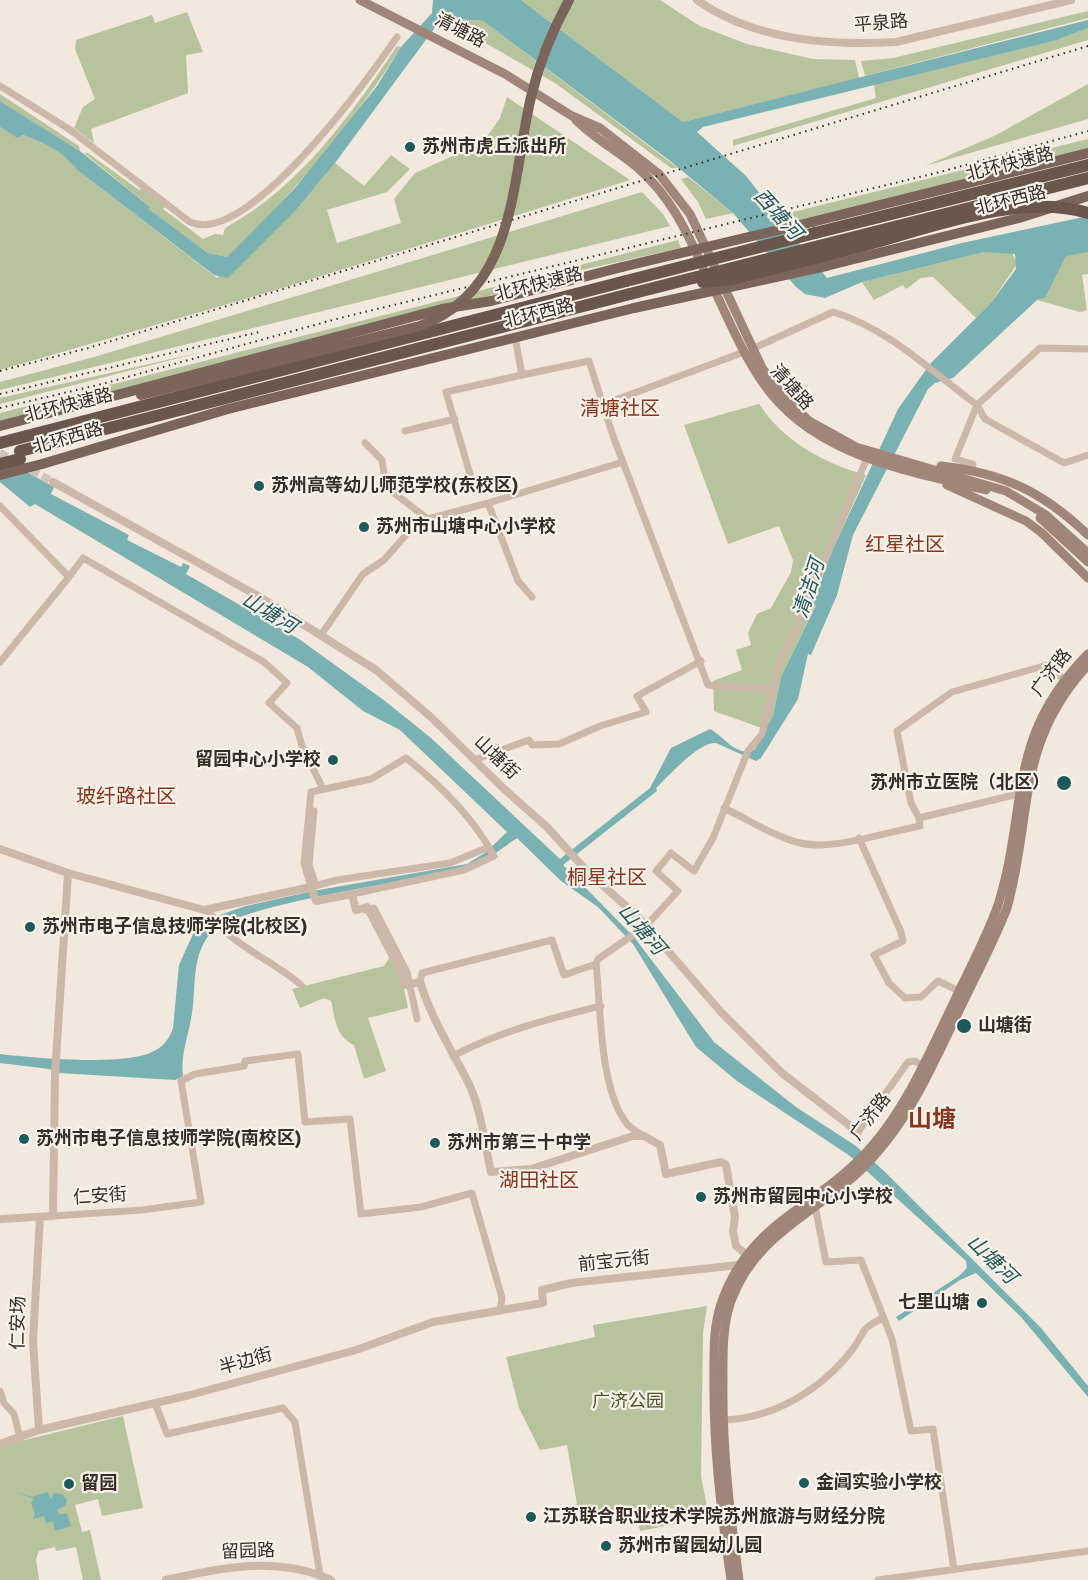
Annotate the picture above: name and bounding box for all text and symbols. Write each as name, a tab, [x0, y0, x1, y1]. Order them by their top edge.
street label: 清塘路	[431, 9, 489, 53]
street label: 平泉路	[853, 11, 909, 37]
place label: 苏州市虎丘派出所	[422, 136, 566, 158]
marker: 苏州市虎丘派出所	[403, 140, 417, 154]
street label: 北环快速路	[964, 144, 1056, 186]
street label: 北环西路	[973, 182, 1049, 220]
water label: 西塘河	[748, 185, 806, 245]
street label: 北环快速路	[493, 264, 585, 306]
street label: 北环西路	[501, 295, 577, 333]
street label: 清塘路	[765, 361, 817, 415]
street label: 北环快速路	[23, 385, 115, 427]
district label: 清塘社区	[580, 398, 660, 422]
street label: 北环西路	[30, 419, 106, 459]
place label: 苏州高等幼儿师范学校(东校区)	[271, 475, 518, 497]
marker: 苏州高等幼儿师范学校(东校区)	[252, 479, 266, 493]
place label: 苏州市山塘中心小学校	[376, 516, 556, 538]
marker: 苏州市山塘中心小学校	[357, 520, 371, 534]
district label: 红星社区	[865, 534, 945, 558]
water label: 清洁河	[789, 557, 831, 621]
water label: 山塘河	[237, 588, 301, 640]
street label: 广济路	[1027, 645, 1077, 701]
street label: 山塘街	[469, 731, 523, 785]
place label: 留园中心小学校	[195, 749, 321, 771]
marker: 留园中心小学校	[326, 753, 340, 767]
place label: 苏州市立医院（北区）	[870, 772, 1050, 794]
marker: 苏州市立医院（北区）	[1055, 774, 1073, 792]
district label: 玻纤路社区	[76, 786, 176, 810]
district label: 桐星社区	[567, 867, 647, 891]
water label: 山塘河	[612, 899, 670, 961]
place label: 苏州市电子信息技师学院(北校区)	[42, 916, 307, 938]
marker: 苏州市电子信息技师学院(北校区)	[23, 920, 37, 934]
place label: 山塘街	[978, 1015, 1032, 1037]
marker: 山塘街	[955, 1017, 973, 1035]
street label: 广济路	[846, 1089, 896, 1145]
district label: 山塘	[908, 1107, 956, 1135]
place label: 苏州市电子信息技师学院(南校区)	[36, 1128, 301, 1150]
marker: 苏州市电子信息技师学院(南校区)	[17, 1132, 31, 1146]
place label: 苏州市第三十中学	[447, 1132, 591, 1154]
marker: 苏州市第三十中学	[428, 1136, 442, 1150]
district label: 湖田社区	[499, 1170, 579, 1194]
street label: 仁安街	[72, 1184, 128, 1210]
place label: 苏州市留园中心小学校	[713, 1186, 893, 1208]
marker: 苏州市留园中心小学校	[694, 1190, 708, 1204]
water label: 山塘河	[961, 1231, 1021, 1289]
street label: 前宝元街	[577, 1247, 651, 1277]
place label: 七里山塘	[898, 1292, 970, 1314]
street label: 仁安场	[8, 1296, 30, 1350]
marker: 七里山塘	[975, 1296, 989, 1310]
street label: 半边街	[217, 1344, 275, 1380]
park label: 广济公园	[592, 1391, 664, 1413]
place label: 金阊实验小学校	[816, 1472, 942, 1494]
place label: 留园	[81, 1473, 117, 1495]
marker: 金阊实验小学校	[797, 1476, 811, 1490]
marker: 留园	[62, 1477, 76, 1491]
place label: 江苏联合职业技术学院苏州旅游与财经分院	[543, 1506, 885, 1528]
marker: 江苏联合职业技术学院苏州旅游与财经分院	[524, 1510, 538, 1524]
place label: 苏州市留园幼儿园	[618, 1535, 762, 1557]
marker: 苏州市留园幼儿园	[599, 1539, 613, 1553]
street label: 留园路	[221, 1540, 275, 1564]

